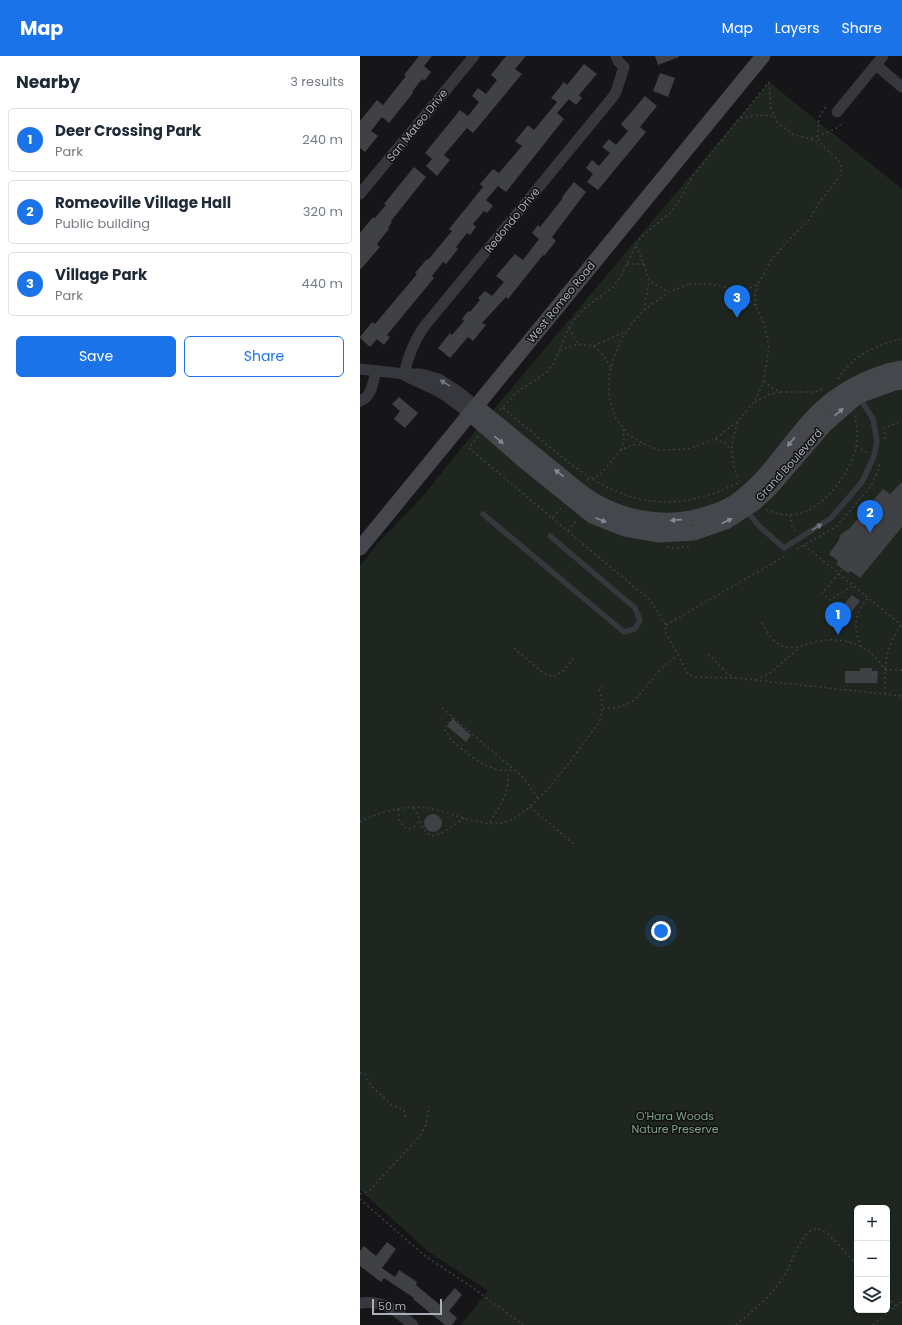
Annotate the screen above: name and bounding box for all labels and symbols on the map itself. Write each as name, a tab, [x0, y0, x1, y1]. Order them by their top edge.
street label: San Mateo Drive	[383, 85, 451, 165]
street label: Redondo Drive	[481, 184, 544, 256]
street label: West Romeo Road	[523, 258, 599, 346]
pin: 3	[724, 285, 750, 318]
one-way arrow	[439, 379, 451, 386]
one-way arrow	[835, 408, 844, 417]
street label: Grand Boulevard	[752, 425, 826, 505]
one-way arrow	[494, 436, 504, 444]
one-way arrow	[787, 437, 795, 448]
one-way arrow	[554, 469, 565, 478]
pin: 2	[857, 500, 883, 533]
one-way arrow	[670, 516, 682, 523]
one-way arrow	[596, 517, 608, 523]
one-way arrow	[721, 518, 732, 524]
one-way arrow	[811, 523, 823, 530]
pin: 1	[825, 602, 851, 635]
your location	[651, 921, 671, 941]
park label: O'Hara Woods Nature Preserve	[631, 1108, 719, 1137]
scale bar	[372, 1297, 442, 1316]

